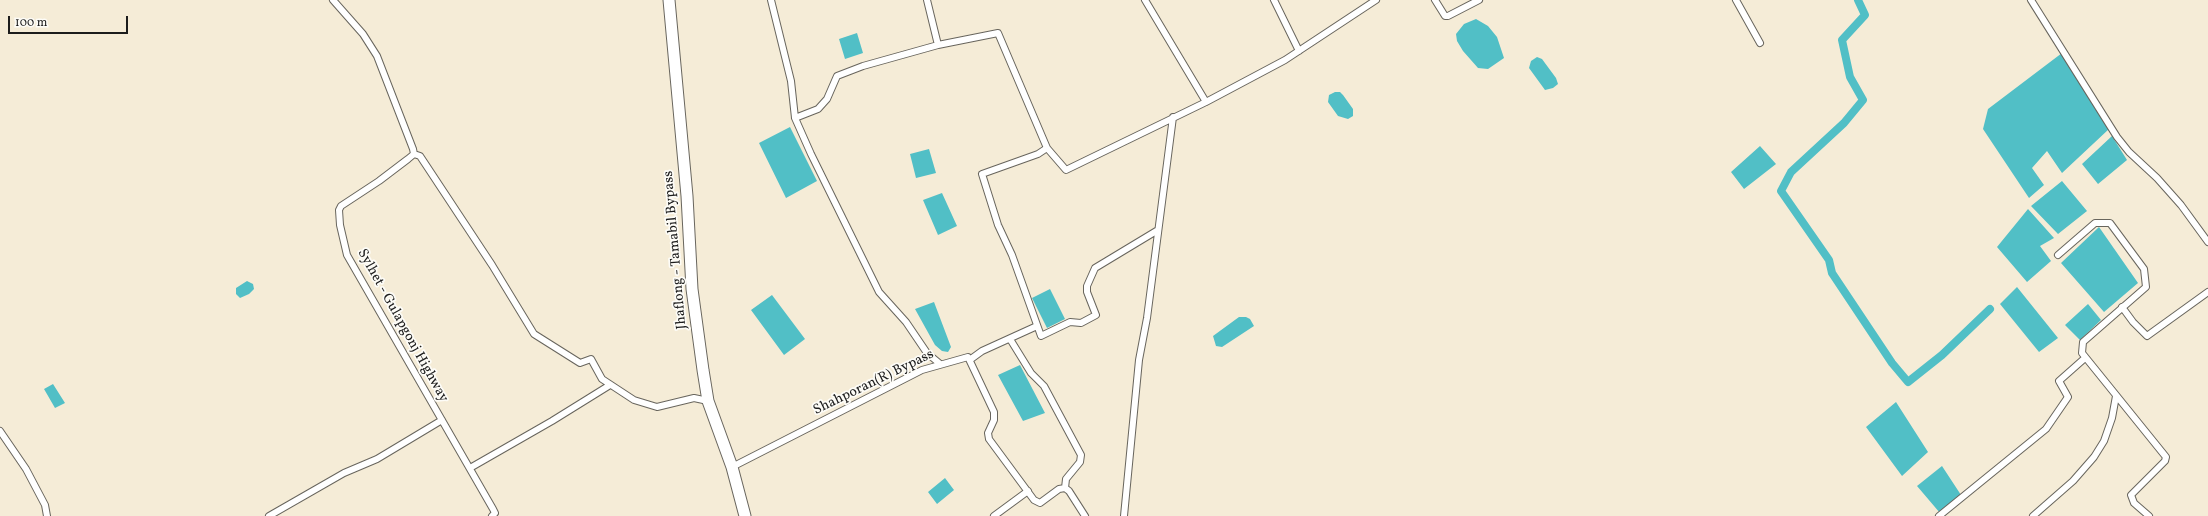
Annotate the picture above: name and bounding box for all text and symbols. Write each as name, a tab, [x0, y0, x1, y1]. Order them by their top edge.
scale bar	[10, 8, 130, 34]
text: 100 m	[15, 15, 47, 31]
street label: Jhaflong - Tamabil Bypass	[661, 170, 691, 330]
street label: Sylhet - Gulapgonj Highway	[353, 246, 451, 406]
street label: Shahporan(R) Bypass	[811, 347, 937, 419]

